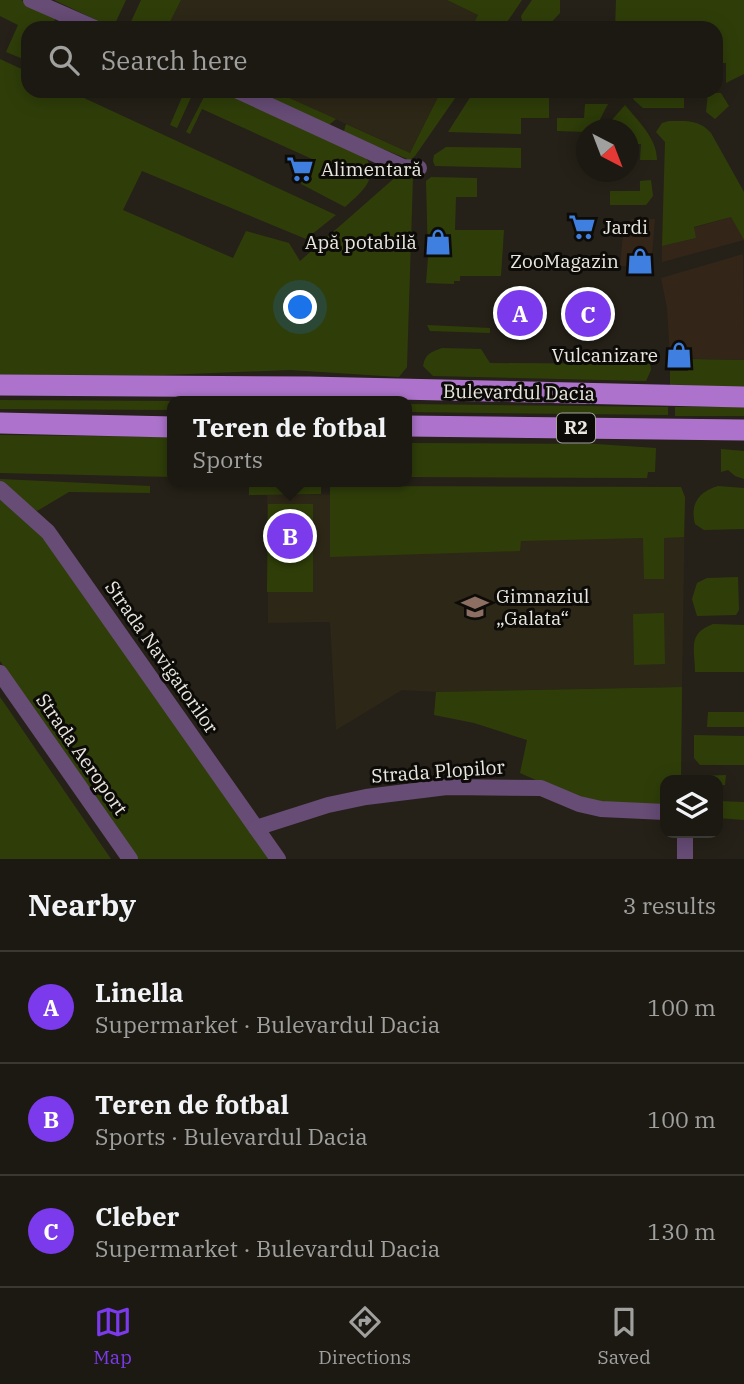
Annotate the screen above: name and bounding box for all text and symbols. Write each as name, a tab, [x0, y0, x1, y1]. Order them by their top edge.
search box	[21, 21, 723, 98]
icon: search	[45, 41, 83, 79]
text: Search here	[101, 43, 247, 77]
north arrow	[576, 119, 639, 182]
supermarket icon: Alimentară	[285, 154, 315, 184]
place label: Alimentară	[321, 157, 422, 181]
supermarket icon: Jardi	[567, 212, 597, 242]
place label: Jardi	[603, 215, 648, 239]
shop icon: Apă potabilă	[423, 227, 453, 257]
place label: Apă potabilă	[305, 230, 417, 254]
shop icon: ZooMagazin	[625, 246, 655, 276]
place label: ZooMagazin	[510, 249, 619, 273]
pin: A	[497, 287, 543, 339]
pin: C	[565, 288, 611, 340]
your location	[283, 290, 317, 324]
shop icon: Vulcanizare	[664, 340, 694, 370]
place label: Vulcanizare	[551, 343, 658, 367]
street label: Bulevardul Dacia	[443, 379, 595, 405]
popup	[167, 396, 412, 487]
text: Teren de fotbal	[193, 410, 386, 444]
road number: R2	[557, 414, 595, 442]
text: Sports	[193, 444, 263, 474]
pin: B	[267, 510, 313, 562]
street label: Strada Navigatorilor	[100, 576, 224, 739]
place label: Gimnaziul „Galata“	[496, 584, 590, 630]
school or university icon: Gimnaziul „Galata“	[460, 592, 490, 622]
street label: Strada Aeroport	[31, 688, 133, 820]
street label: Strada Plopilor	[370, 754, 506, 788]
map controls	[660, 775, 723, 838]
button: layers	[660, 775, 723, 838]
text: Nearby	[28, 885, 136, 924]
text: 3 results	[623, 890, 716, 920]
text: Linella	[95, 975, 184, 1009]
text: A	[43, 992, 59, 1022]
text: 100 m	[647, 992, 716, 1022]
text: Supermarket · Bulevardul Dacia	[95, 1009, 440, 1039]
text: Teren de fotbal	[95, 1087, 289, 1121]
text: B	[43, 1104, 59, 1134]
text: 100 m	[647, 1104, 716, 1134]
text: Sports · Bulevardul Dacia	[95, 1121, 368, 1151]
text: Cleber	[95, 1199, 179, 1233]
text: C	[43, 1216, 59, 1246]
text: 130 m	[647, 1216, 716, 1246]
text: Supermarket · Bulevardul Dacia	[95, 1233, 440, 1263]
tab: Map	[93, 1303, 132, 1369]
tab: Directions	[318, 1303, 411, 1369]
tab: Saved	[598, 1303, 651, 1369]

